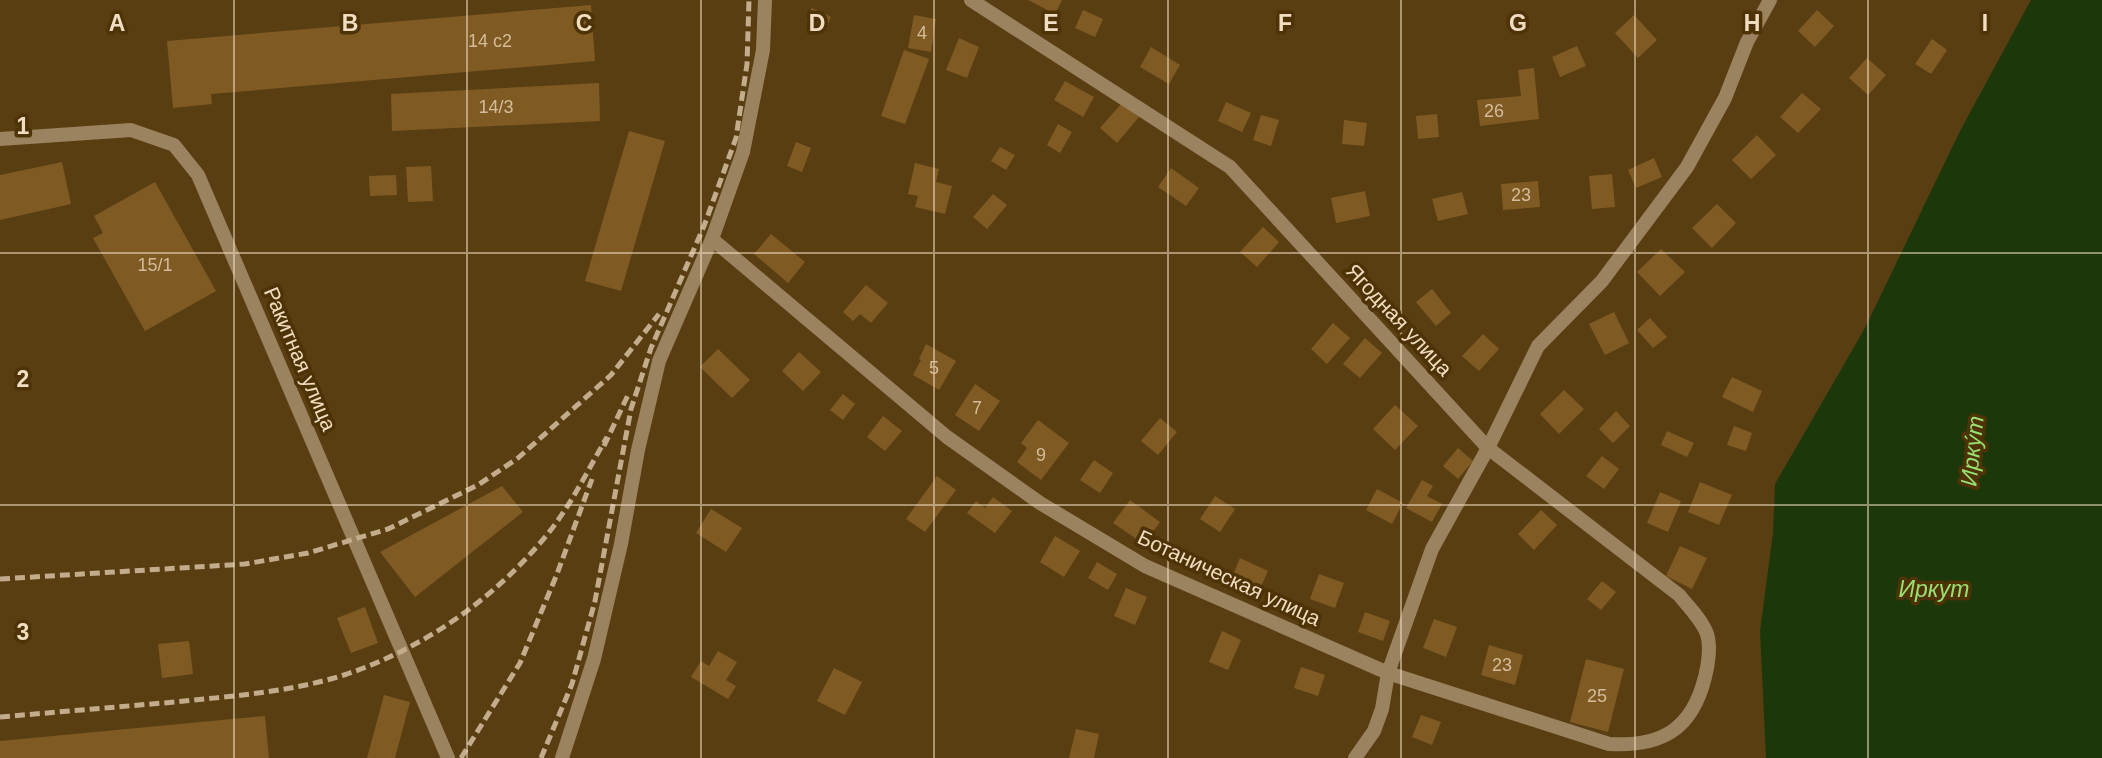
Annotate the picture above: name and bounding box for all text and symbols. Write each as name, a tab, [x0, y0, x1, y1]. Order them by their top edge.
text: A	[109, 10, 125, 36]
text: B	[342, 10, 358, 36]
text: C	[576, 10, 592, 36]
text: D	[809, 10, 825, 36]
text: E	[1043, 10, 1059, 36]
text: F	[1278, 10, 1292, 36]
text: G	[1509, 10, 1527, 36]
text: H	[1744, 10, 1760, 36]
text: I	[1982, 10, 1988, 36]
house number: 4	[917, 23, 927, 43]
house number: 14 с2	[468, 31, 512, 51]
house number: 14/3	[478, 97, 514, 117]
house number: 26	[1484, 101, 1504, 121]
text: 1	[17, 113, 30, 139]
house number: 23	[1511, 185, 1531, 205]
house number: 15/1	[137, 255, 173, 275]
street label: Ягодная улица	[1342, 259, 1457, 380]
street label: Ракитная улица	[260, 284, 341, 434]
house number: 5	[929, 358, 939, 378]
text: 2	[17, 366, 29, 392]
house number: 7	[972, 398, 982, 418]
water label: Ирку́т	[1955, 414, 1989, 488]
house number: 9	[1036, 445, 1046, 465]
street label: Ботаническая улица	[1134, 525, 1324, 630]
water label: Иркут	[1899, 576, 1969, 602]
text: 3	[17, 619, 29, 645]
house number: 23	[1492, 655, 1512, 675]
house number: 25	[1587, 686, 1607, 706]

